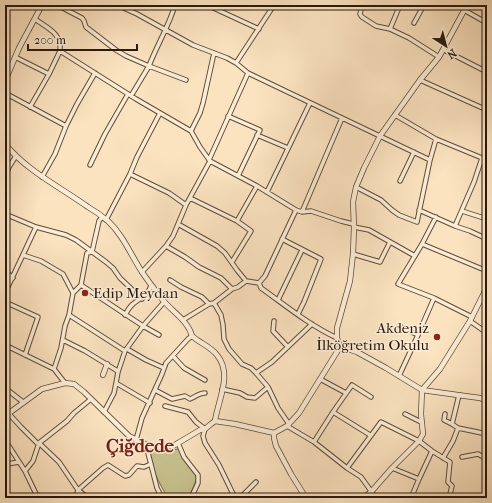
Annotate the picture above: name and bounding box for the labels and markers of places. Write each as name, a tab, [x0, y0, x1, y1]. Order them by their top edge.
place label: Edip Meydan	[93, 284, 178, 302]
marker: Edip Meydan	[80, 288, 90, 298]
place label: Akdeniz İlköğretim Okulu	[316, 319, 430, 354]
marker: Akdeniz İlköğretim Okulu	[432, 332, 442, 342]

